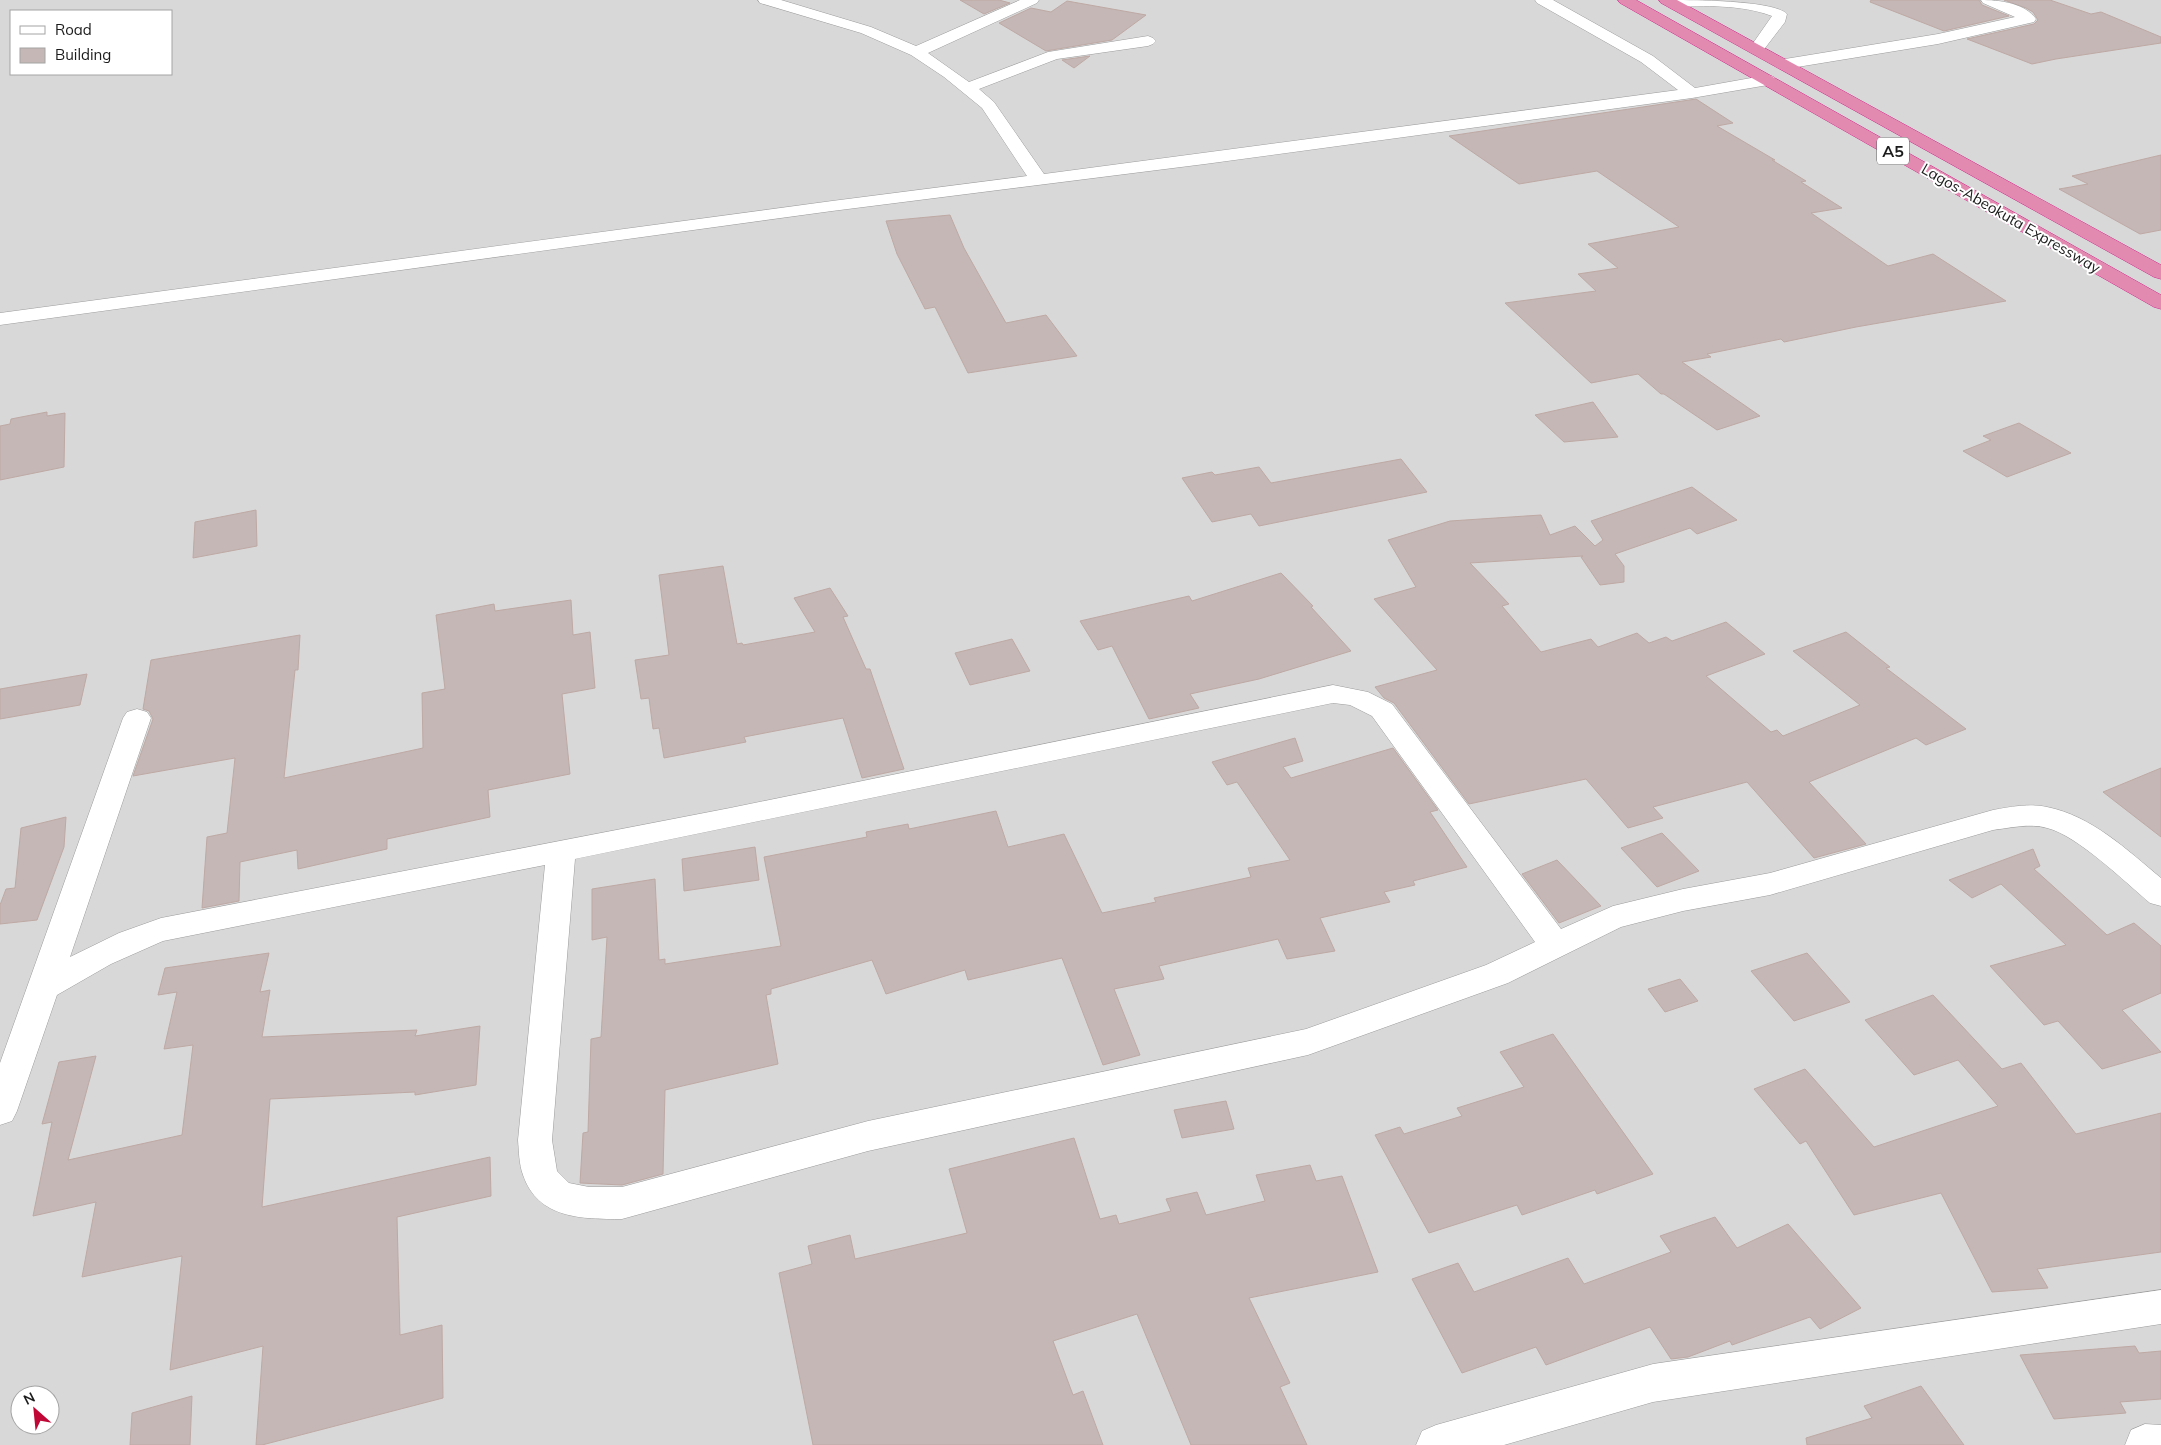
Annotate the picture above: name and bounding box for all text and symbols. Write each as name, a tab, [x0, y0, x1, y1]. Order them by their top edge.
legend	[10, 10, 172, 75]
text: Road	[55, 20, 92, 39]
text: Building	[55, 45, 111, 64]
road number: A5	[1877, 138, 1909, 164]
street label: Lagos-Abeokuta Expressway	[1918, 159, 2104, 277]
north arrow	[10, 1385, 60, 1435]
text: N	[20, 1388, 38, 1409]

